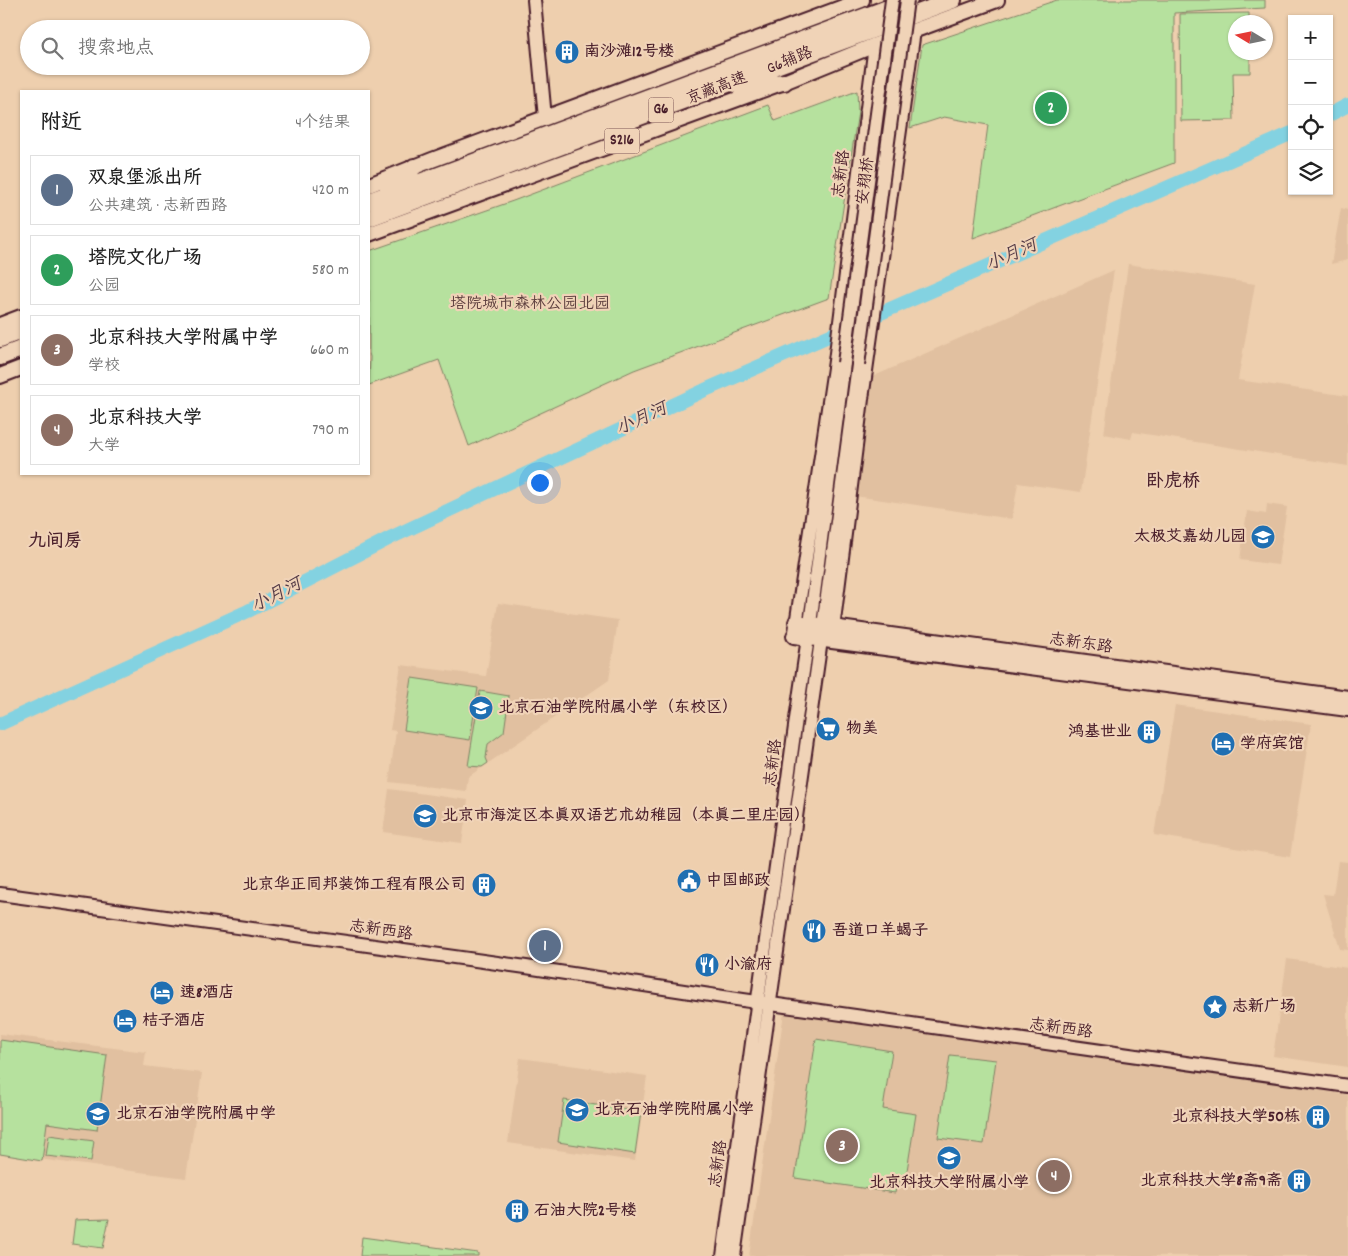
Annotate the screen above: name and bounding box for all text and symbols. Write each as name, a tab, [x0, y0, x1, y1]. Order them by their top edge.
north arrow	[1228, 15, 1273, 60]
map controls	[1288, 15, 1333, 195]
button: +	[1288, 15, 1333, 60]
search box	[20, 20, 370, 75]
icon: search	[38, 34, 66, 62]
text: 搜索地点	[78, 36, 154, 63]
building icon: 南沙滩12号楼	[554, 39, 580, 65]
place label: 南沙滩12号楼	[584, 41, 675, 64]
street label: G6辅路	[763, 41, 817, 81]
button: −	[1288, 60, 1333, 105]
street label: 京藏高速	[683, 67, 751, 111]
pin: 2	[1035, 89, 1067, 127]
road number: G6	[648, 98, 674, 122]
button: locate	[1288, 105, 1333, 150]
text: 附近	[40, 109, 82, 139]
text: 4个结果	[295, 112, 350, 135]
road number: S216	[604, 128, 640, 154]
street label: 志新路	[828, 149, 856, 199]
button: layers	[1288, 150, 1333, 195]
street label: 安翔桥	[852, 156, 880, 206]
text: 双泉堡派出所	[88, 166, 202, 193]
text: 1	[55, 179, 59, 202]
text: 420 m	[312, 179, 349, 202]
text: 公共建筑 · 志新西路	[88, 195, 227, 218]
water label: 小月河	[982, 232, 1044, 278]
text: 塔院文化广场	[88, 246, 202, 273]
text: 2	[54, 259, 61, 282]
text: 580 m	[312, 259, 349, 282]
text: 公园	[88, 275, 120, 298]
park label: 塔院城市森林公园北园	[450, 293, 610, 316]
text: 北京科技大学附属中学	[88, 326, 278, 353]
text: 3	[53, 339, 61, 362]
text: 660 m	[310, 339, 349, 362]
text: 学校	[88, 355, 120, 378]
water label: 小月河	[612, 396, 674, 443]
text: 北京科技大学	[88, 406, 202, 433]
text: 4	[54, 419, 60, 442]
text: 790 m	[312, 419, 349, 442]
text: 大学	[88, 435, 120, 458]
your location	[527, 470, 553, 496]
district label: 卧虎桥	[1146, 470, 1200, 495]
school or university icon: 太极艾嘉幼儿园	[1250, 524, 1276, 550]
place label: 太极艾嘉幼儿园	[1134, 526, 1246, 549]
district label: 九间房	[28, 530, 82, 555]
water label: 小月河	[247, 571, 309, 619]
street label: 志新东路	[1048, 628, 1114, 660]
school or university icon: 北京石油学院附属小学（东校区）	[468, 695, 494, 721]
place label: 北京石油学院附属小学（东校区）	[498, 697, 738, 720]
supermarket icon: 物美	[815, 716, 841, 742]
place label: 物美	[846, 718, 878, 741]
building icon: 鸿基世业	[1136, 719, 1162, 745]
place label: 鸿基世业	[1068, 721, 1132, 744]
hotel icon: 学府宾馆	[1210, 731, 1236, 757]
place label: 学府宾馆	[1240, 733, 1304, 756]
street label: 志新路	[760, 738, 788, 788]
school or university icon: 北京市海淀区本真双语艺术幼稚园（本真二里庄园）	[412, 803, 438, 829]
place label: 北京市海淀区本真双语艺术幼稚园（本真二里庄园）	[442, 805, 810, 828]
public building icon: 中国邮政	[676, 868, 702, 894]
place label: 中国邮政	[706, 870, 770, 893]
building icon: 北京华正同邦装饰工程有限公司	[471, 872, 497, 898]
place label: 北京华正同邦装饰工程有限公司	[242, 874, 466, 897]
street label: 志新西路	[348, 915, 414, 947]
restaurant icon: 吾道口羊蝎子	[801, 918, 827, 944]
place label: 吾道口羊蝎子	[832, 920, 928, 943]
pin: 1	[529, 927, 561, 965]
restaurant icon: 小渝府	[694, 952, 720, 978]
place label: 小渝府	[724, 954, 772, 977]
hotel icon: 速8酒店	[149, 980, 175, 1006]
place label: 速8酒店	[180, 982, 234, 1005]
place icon: 志新广场	[1202, 994, 1228, 1020]
place label: 志新广场	[1232, 996, 1296, 1019]
hotel icon: 桔子酒店	[112, 1008, 138, 1034]
place label: 桔子酒店	[142, 1010, 206, 1033]
street label: 志新西路	[1028, 1013, 1094, 1045]
school or university icon: 北京石油学院附属小学	[564, 1097, 590, 1123]
place label: 北京石油学院附属小学	[594, 1099, 754, 1122]
school or university icon: 北京石油学院附属中学	[85, 1101, 111, 1127]
place label: 北京石油学院附属中学	[116, 1103, 276, 1126]
building icon: 北京科技大学50栋	[1305, 1104, 1331, 1130]
place label: 北京科技大学50栋	[1172, 1106, 1300, 1129]
pin: 3	[826, 1127, 858, 1165]
street label: 志新路	[704, 1139, 734, 1189]
school or university icon: 北京科技大学附属小学	[936, 1145, 962, 1171]
pin: 4	[1038, 1157, 1070, 1195]
building icon: 北京科技大学8斋9斋	[1286, 1168, 1312, 1194]
place label: 北京科技大学8斋9斋	[1140, 1170, 1282, 1193]
place label: 北京科技大学附属小学	[869, 1172, 1029, 1195]
building icon: 石油大院2号楼	[504, 1198, 530, 1224]
place label: 石油大院2号楼	[534, 1200, 637, 1223]

